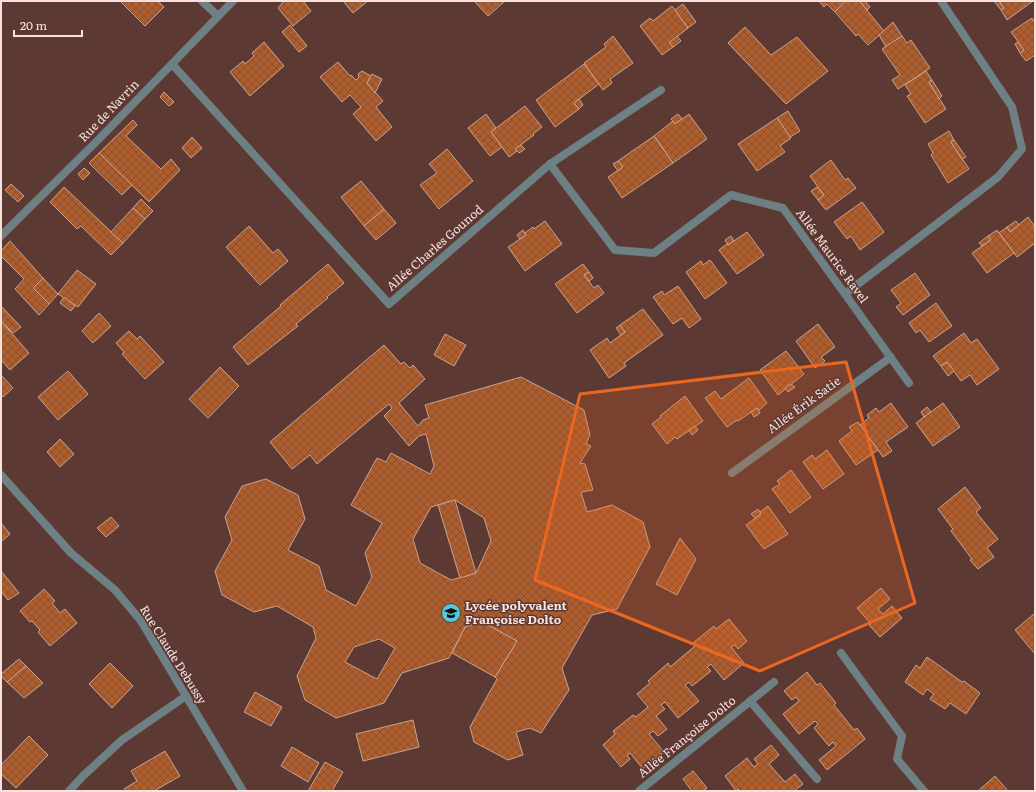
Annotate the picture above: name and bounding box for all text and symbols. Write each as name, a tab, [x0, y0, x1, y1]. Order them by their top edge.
scale bar	[14, 12, 82, 38]
text: 20 m	[20, 16, 47, 34]
street label: Rue de Navrin	[74, 75, 143, 145]
street label: Allée Charles Gounod	[382, 200, 487, 294]
street label: Allée Maurice Ravel	[792, 205, 873, 306]
street label: Allée Érik Satie	[763, 371, 844, 437]
place label: Lycée polyvalent Françoise Dolto	[465, 596, 567, 628]
street label: Rue Claude Debussy	[136, 601, 212, 708]
school or university icon: Lycée polyvalent Françoise Dolto	[440, 602, 462, 624]
street label: Allée Françoise Dolto	[634, 691, 739, 781]

